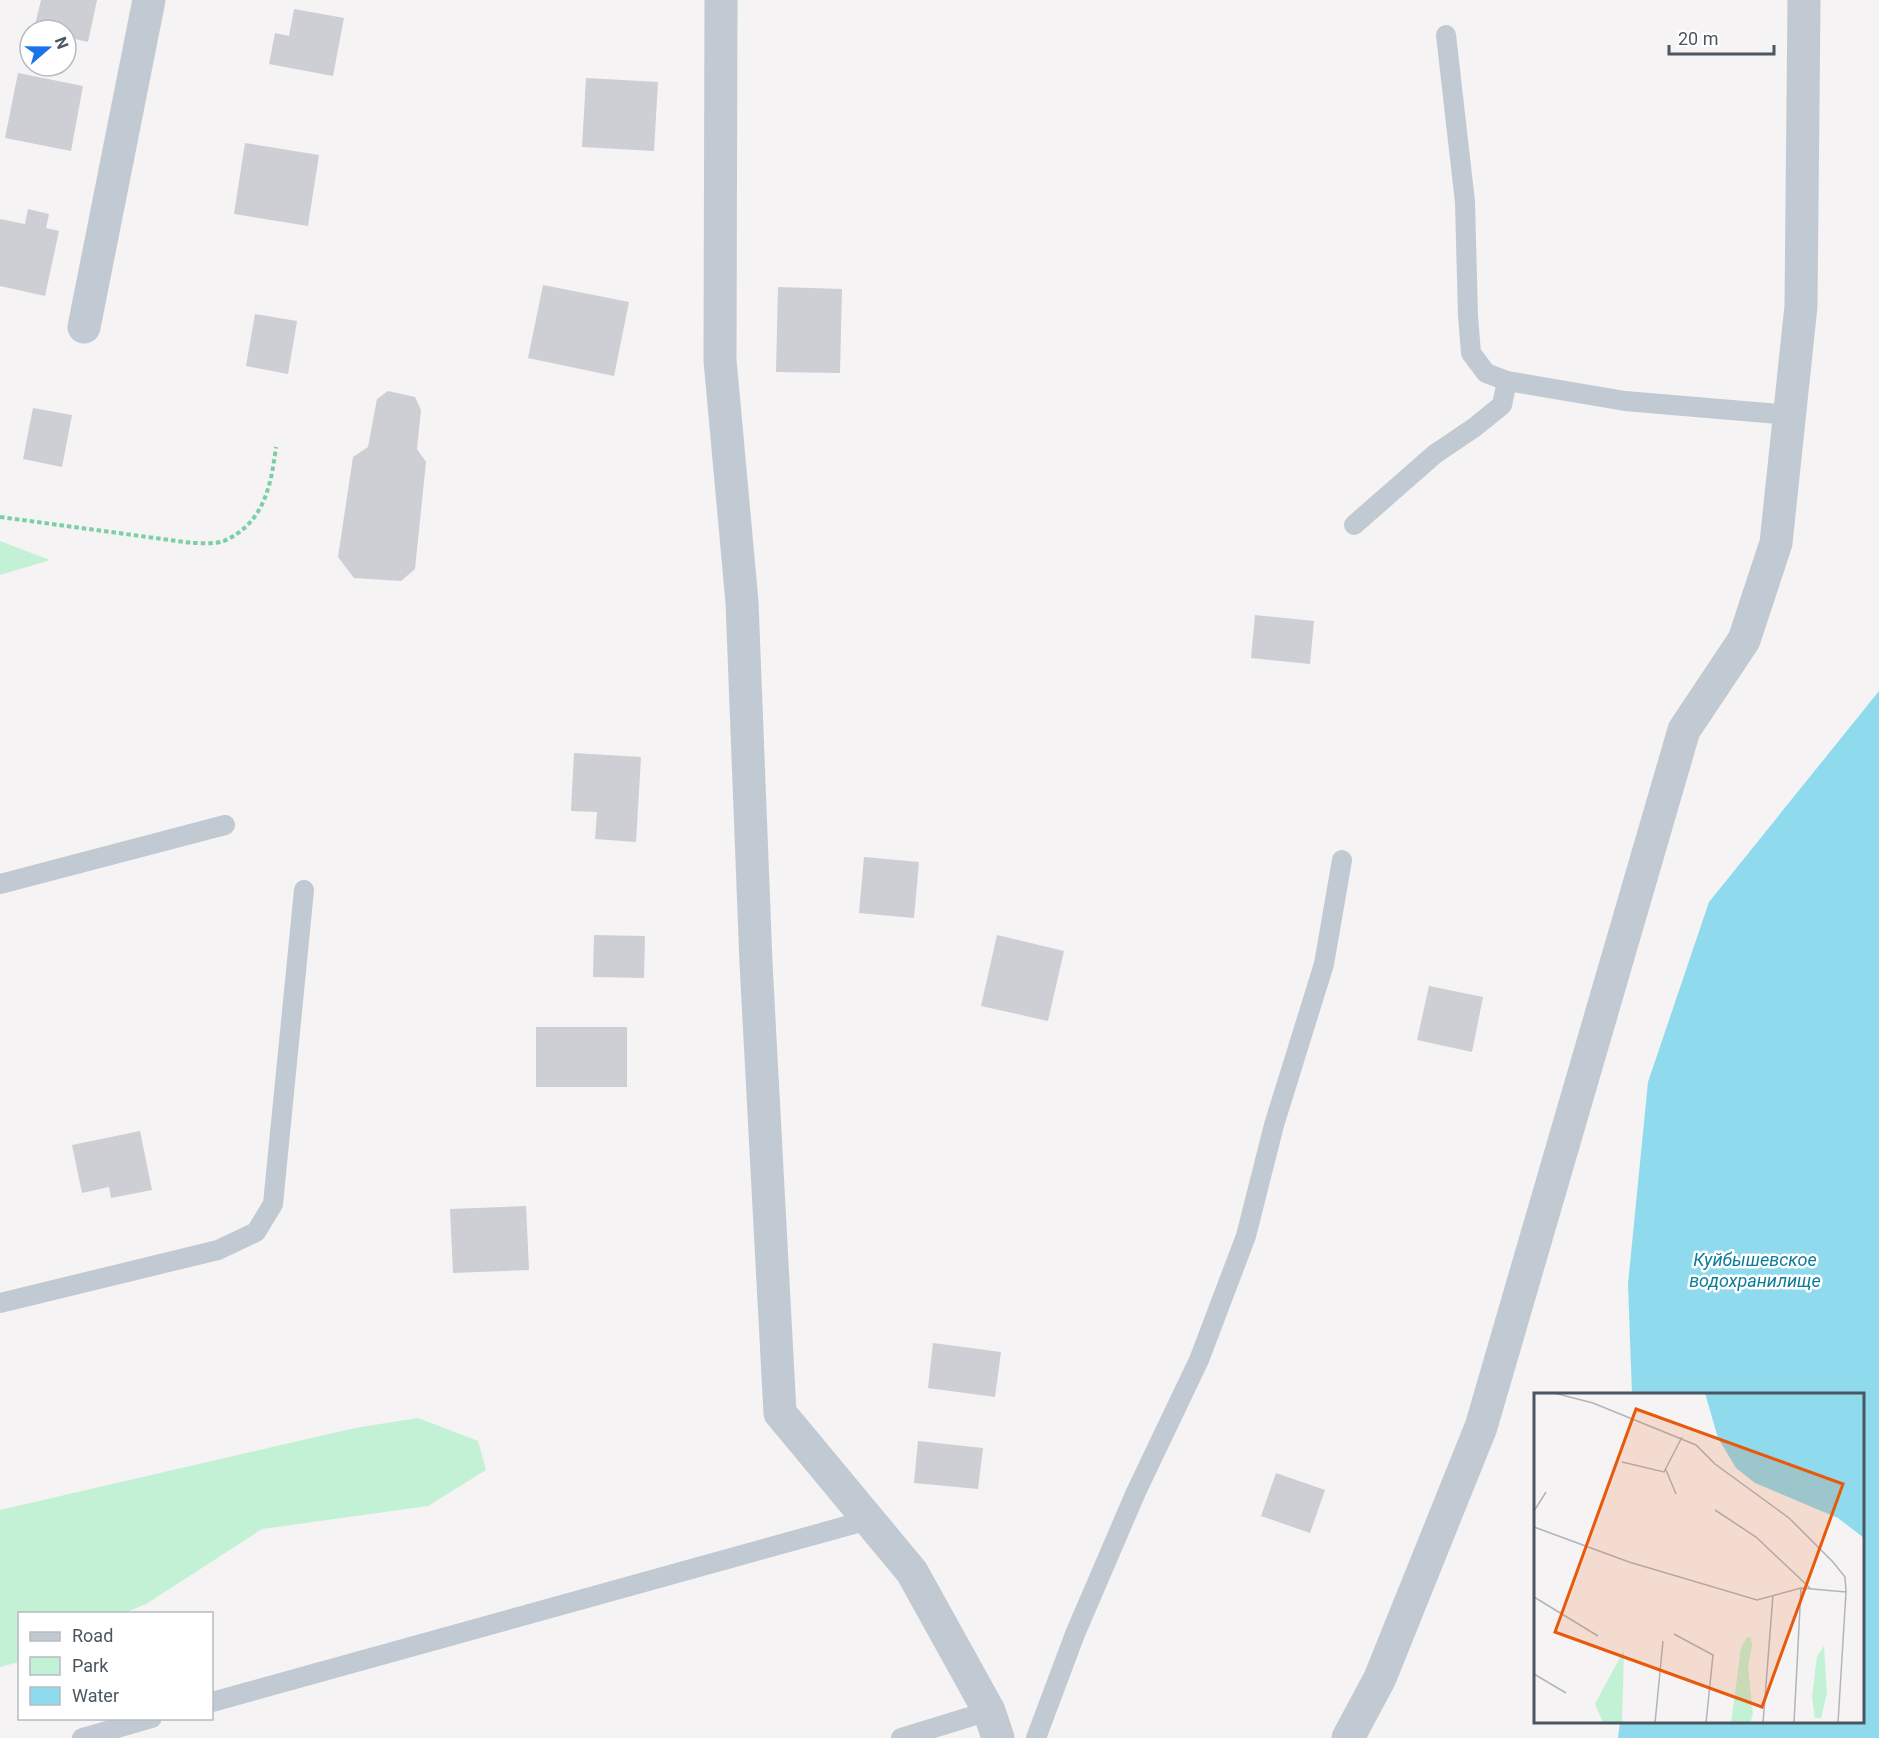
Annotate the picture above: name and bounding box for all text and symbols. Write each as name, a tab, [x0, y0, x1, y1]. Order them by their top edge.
north arrow	[18, 18, 78, 78]
scale bar	[1669, 18, 1774, 56]
text: 20 m	[1678, 28, 1718, 49]
text: N	[51, 34, 72, 52]
water label: Куйбышевское водохранилище	[1689, 1249, 1821, 1291]
inset map	[1534, 1393, 1864, 1723]
legend	[18, 1612, 213, 1720]
text: Road	[72, 1625, 113, 1646]
text: Park	[72, 1655, 109, 1676]
text: Water	[72, 1685, 119, 1706]

